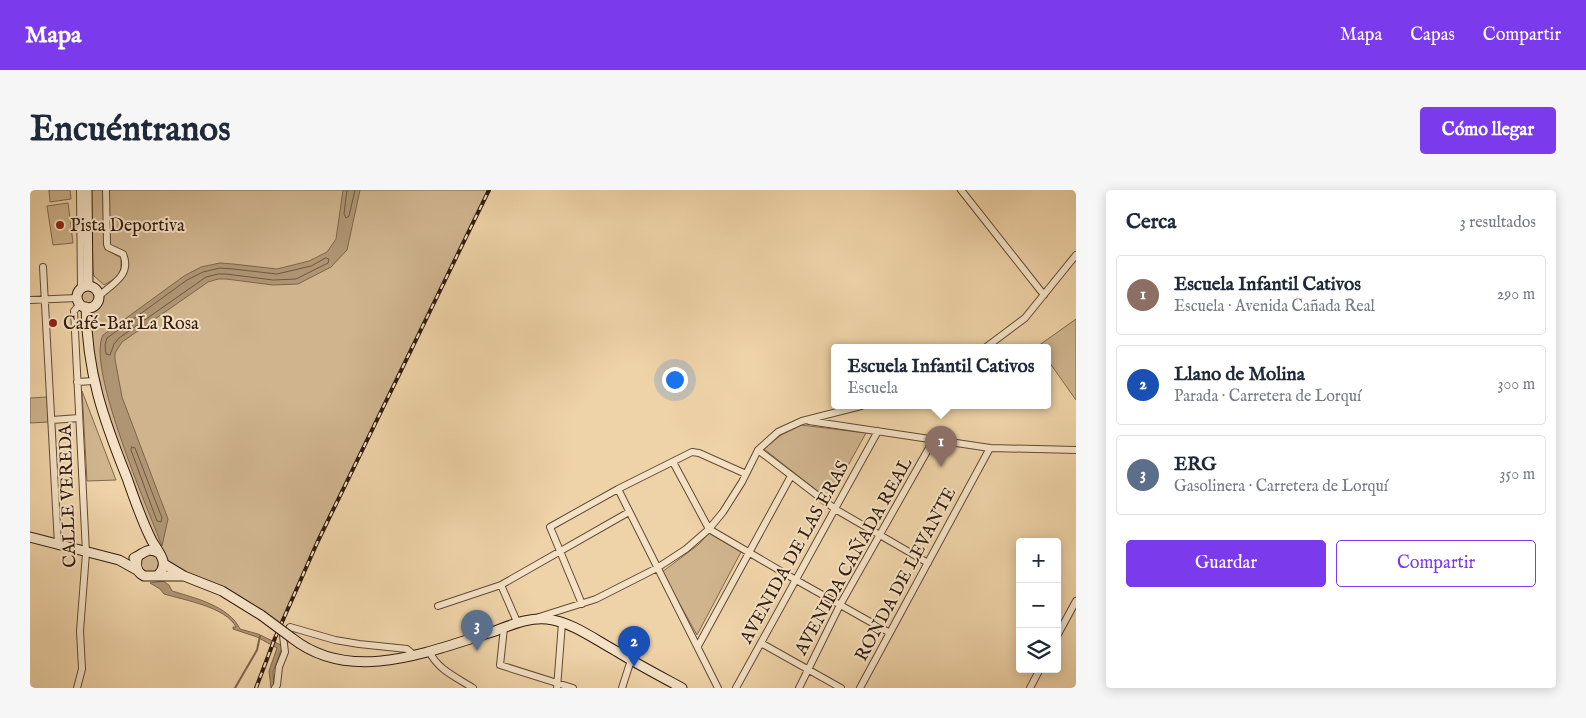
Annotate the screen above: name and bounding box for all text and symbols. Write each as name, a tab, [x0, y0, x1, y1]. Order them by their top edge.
text: Mapa	[25, 20, 81, 51]
text: Mapa	[1340, 24, 1382, 47]
text: Capas	[1410, 24, 1455, 47]
text: Compartir	[1483, 24, 1561, 47]
button: Cómo llegar	[1420, 107, 1556, 154]
text: Encuéntranos	[30, 108, 230, 153]
text: Cerca	[1126, 209, 1176, 236]
text: 3 resultados	[1460, 213, 1536, 233]
place label: Pista Deportiva	[70, 215, 185, 238]
marker: Pista Deportiva	[54, 219, 66, 231]
text: Escuela Infantil Cativos	[1174, 273, 1361, 297]
text: 1	[1140, 285, 1146, 305]
text: 290 m	[1497, 285, 1535, 305]
text: Escuela · Avenida Cañada Real	[1174, 297, 1375, 317]
place label: Café-Bar La Rosa	[63, 313, 199, 336]
marker: Café-Bar La Rosa	[47, 317, 59, 329]
popup	[831, 344, 1051, 409]
text: Escuela Infantil Cativos	[847, 355, 1035, 379]
text: Llano de Molina	[1174, 363, 1305, 387]
your location	[662, 367, 688, 393]
text: 2	[1139, 375, 1147, 395]
text: 300 m	[1497, 375, 1535, 395]
text: Escuela	[847, 379, 898, 399]
text: Parada · Carretera de Lorquí	[1174, 387, 1361, 407]
street label: CALLE VEREDA	[54, 423, 82, 568]
pin: 1	[925, 426, 957, 467]
street label: AVENIDA CAÑADA REAL	[788, 453, 918, 661]
text: ERG	[1174, 453, 1216, 477]
street label: AVENIDA DE LAS ERAS	[735, 457, 855, 649]
text: 3	[1140, 465, 1146, 485]
text: 350 m	[1500, 465, 1535, 485]
text: Gasolinera · Carretera de Lorquí	[1174, 477, 1388, 497]
street label: RONDA DE LEVANTE	[851, 484, 962, 666]
map controls	[1016, 538, 1061, 673]
button: +	[1016, 538, 1061, 583]
button: Guardar	[1126, 540, 1326, 587]
button: Compartir	[1336, 540, 1536, 587]
button: −	[1016, 583, 1061, 628]
pin: 3	[461, 610, 493, 651]
pin: 2	[618, 626, 650, 667]
button: layers	[1016, 628, 1061, 673]

